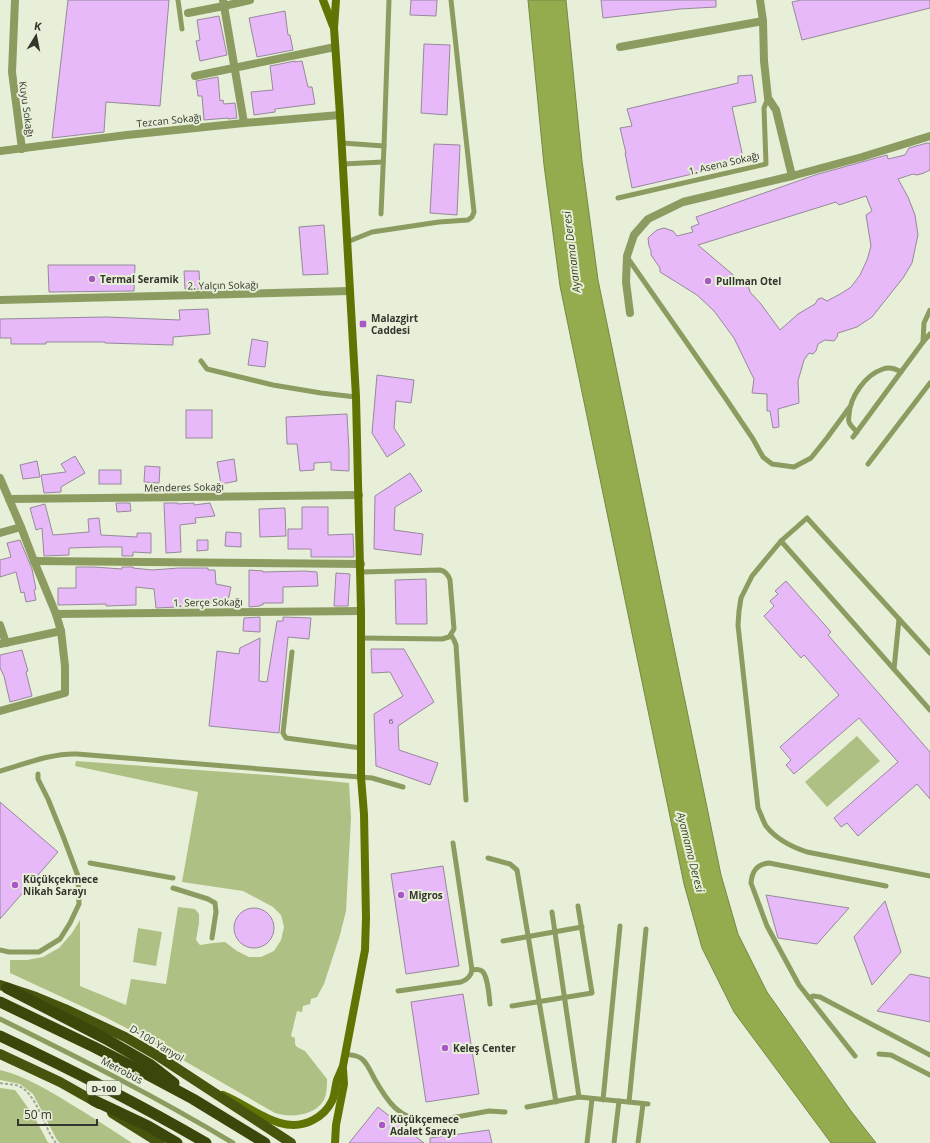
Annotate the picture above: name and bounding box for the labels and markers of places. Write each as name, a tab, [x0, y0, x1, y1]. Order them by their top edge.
place label: Termal Seramik	[100, 272, 180, 286]
marker: Termal Seramik	[87, 274, 97, 284]
place label: Pullman Otel	[716, 274, 781, 288]
marker: Pullman Otel	[703, 276, 713, 286]
place label: Malazgirt Caddesi	[371, 311, 419, 337]
marker: Malazgirt Caddesi	[358, 319, 368, 329]
place label: Küçükçekmece Nikah Sarayı	[23, 872, 98, 898]
marker: Küçükçekmece Nikah Sarayı	[10, 880, 20, 890]
place label: Migros	[409, 888, 443, 902]
marker: Migros	[396, 890, 406, 900]
place label: Keleş Center	[453, 1041, 516, 1055]
marker: Keleş Center	[440, 1043, 450, 1053]
place label: Küçükçemece Adalet Sarayı	[390, 1112, 459, 1138]
marker: Küçükçemece Adalet Sarayı	[377, 1120, 387, 1130]

